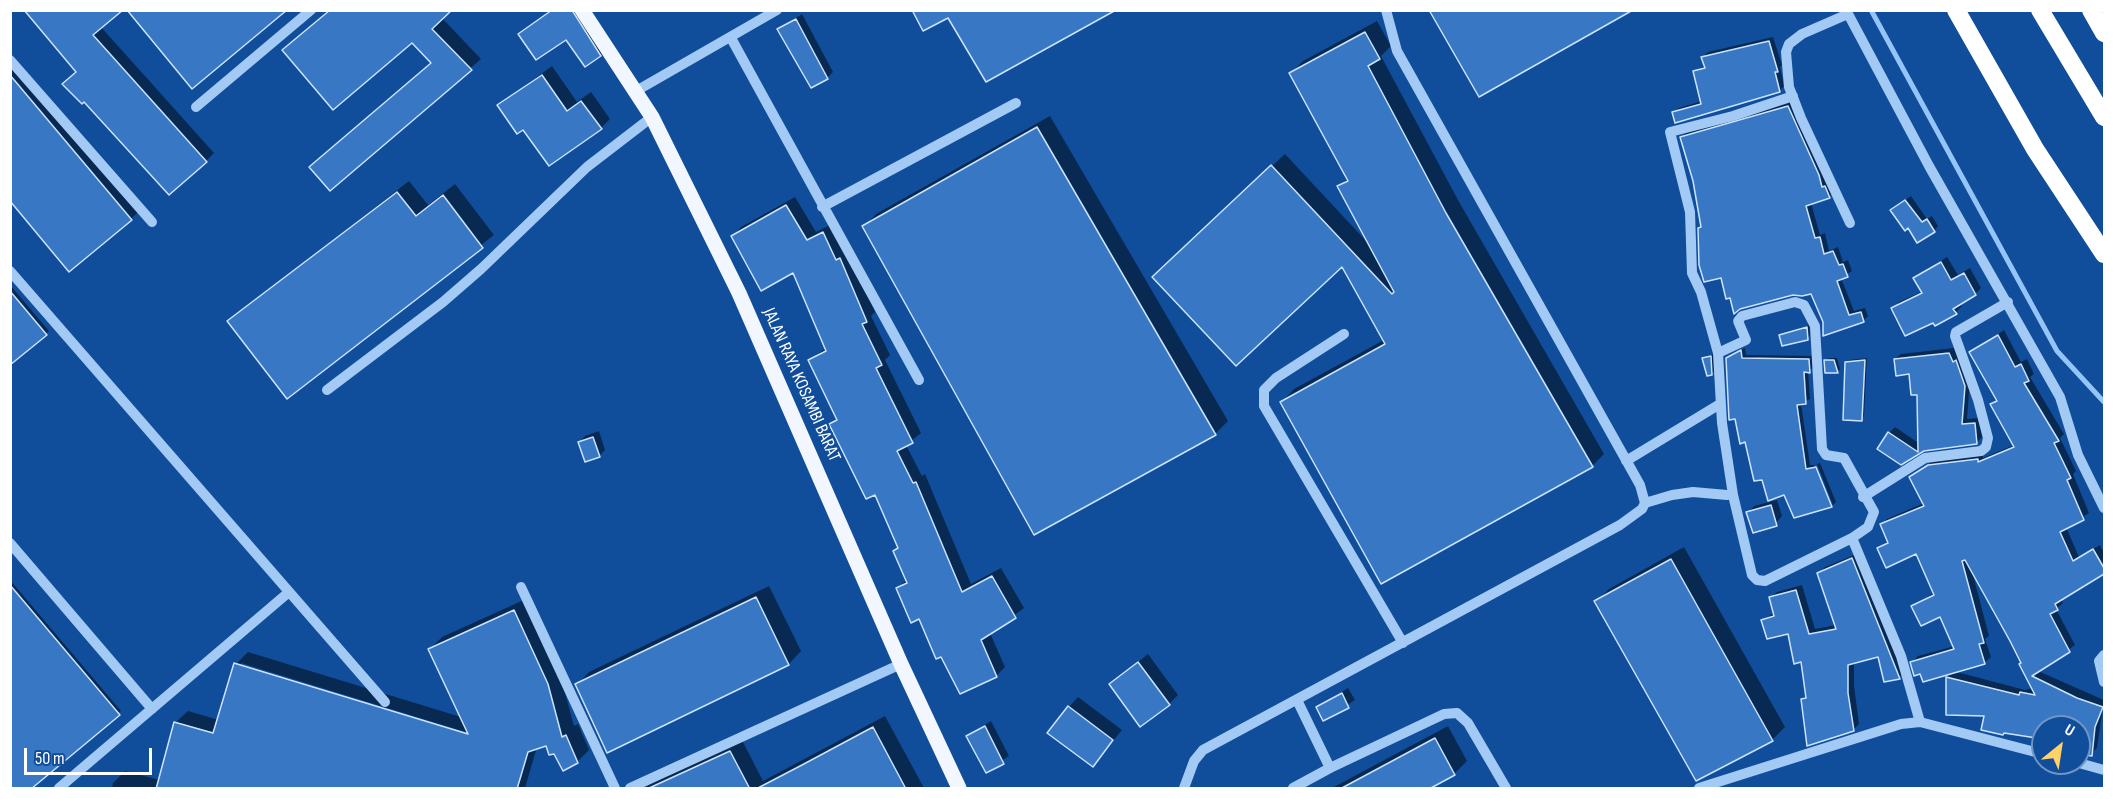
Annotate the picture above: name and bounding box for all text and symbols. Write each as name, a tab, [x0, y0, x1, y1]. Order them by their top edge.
street label: JALAN RAYA KOSAMBI BARAT	[757, 305, 845, 465]
north arrow	[2031, 715, 2091, 775]
text: U	[2061, 720, 2078, 741]
scale bar	[27, 736, 154, 774]
text: 50 m	[35, 748, 65, 769]

